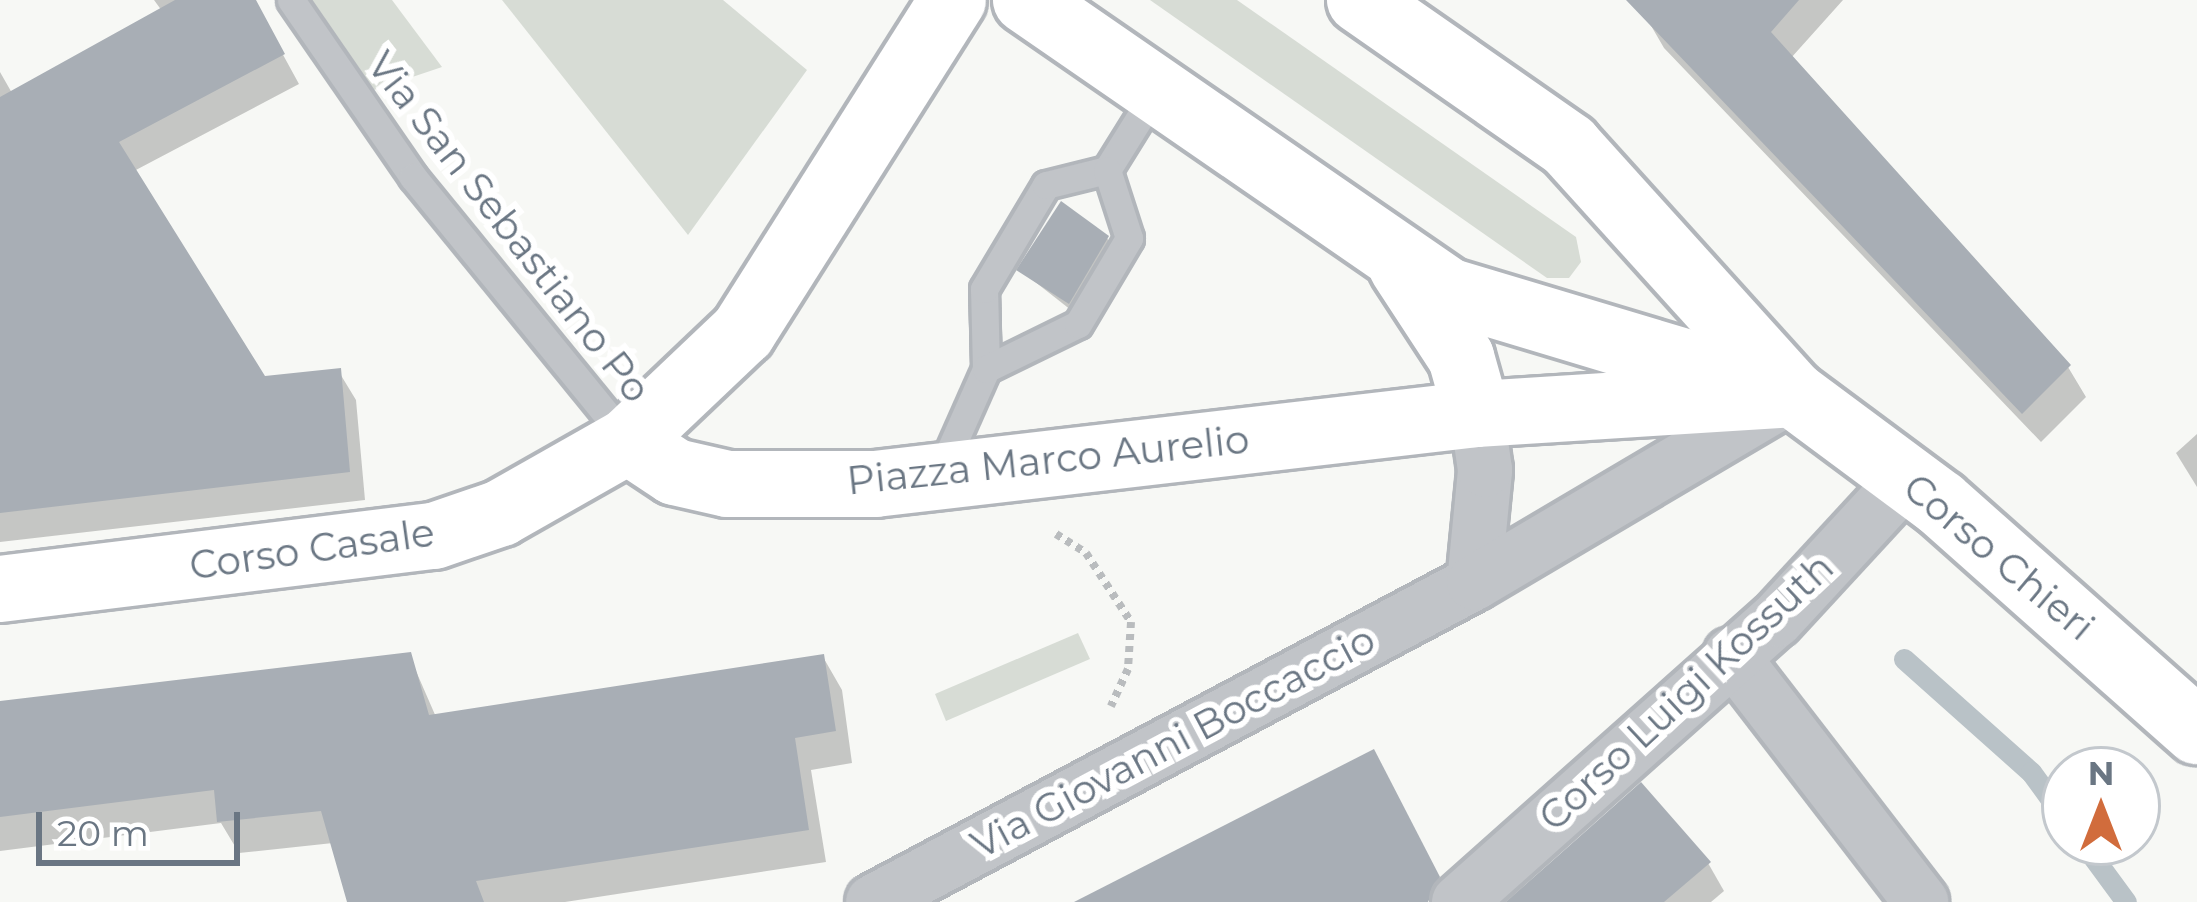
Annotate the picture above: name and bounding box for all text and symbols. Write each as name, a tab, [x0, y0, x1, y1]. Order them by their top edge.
street label: Via San Sebastiano Po	[358, 42, 660, 412]
street label: Piazza Marco Aurelio	[845, 416, 1251, 504]
street label: Corso Chieri	[1894, 464, 2104, 650]
street label: Corso Casale	[186, 509, 438, 589]
street label: Corso Luigi Kossuth	[1529, 544, 1843, 840]
street label: Via Giovanni Boccaccio	[963, 616, 1383, 868]
north arrow	[2041, 746, 2161, 866]
text: N	[2088, 753, 2114, 793]
scale bar	[42, 788, 246, 862]
text: 20 m	[57, 811, 149, 855]

